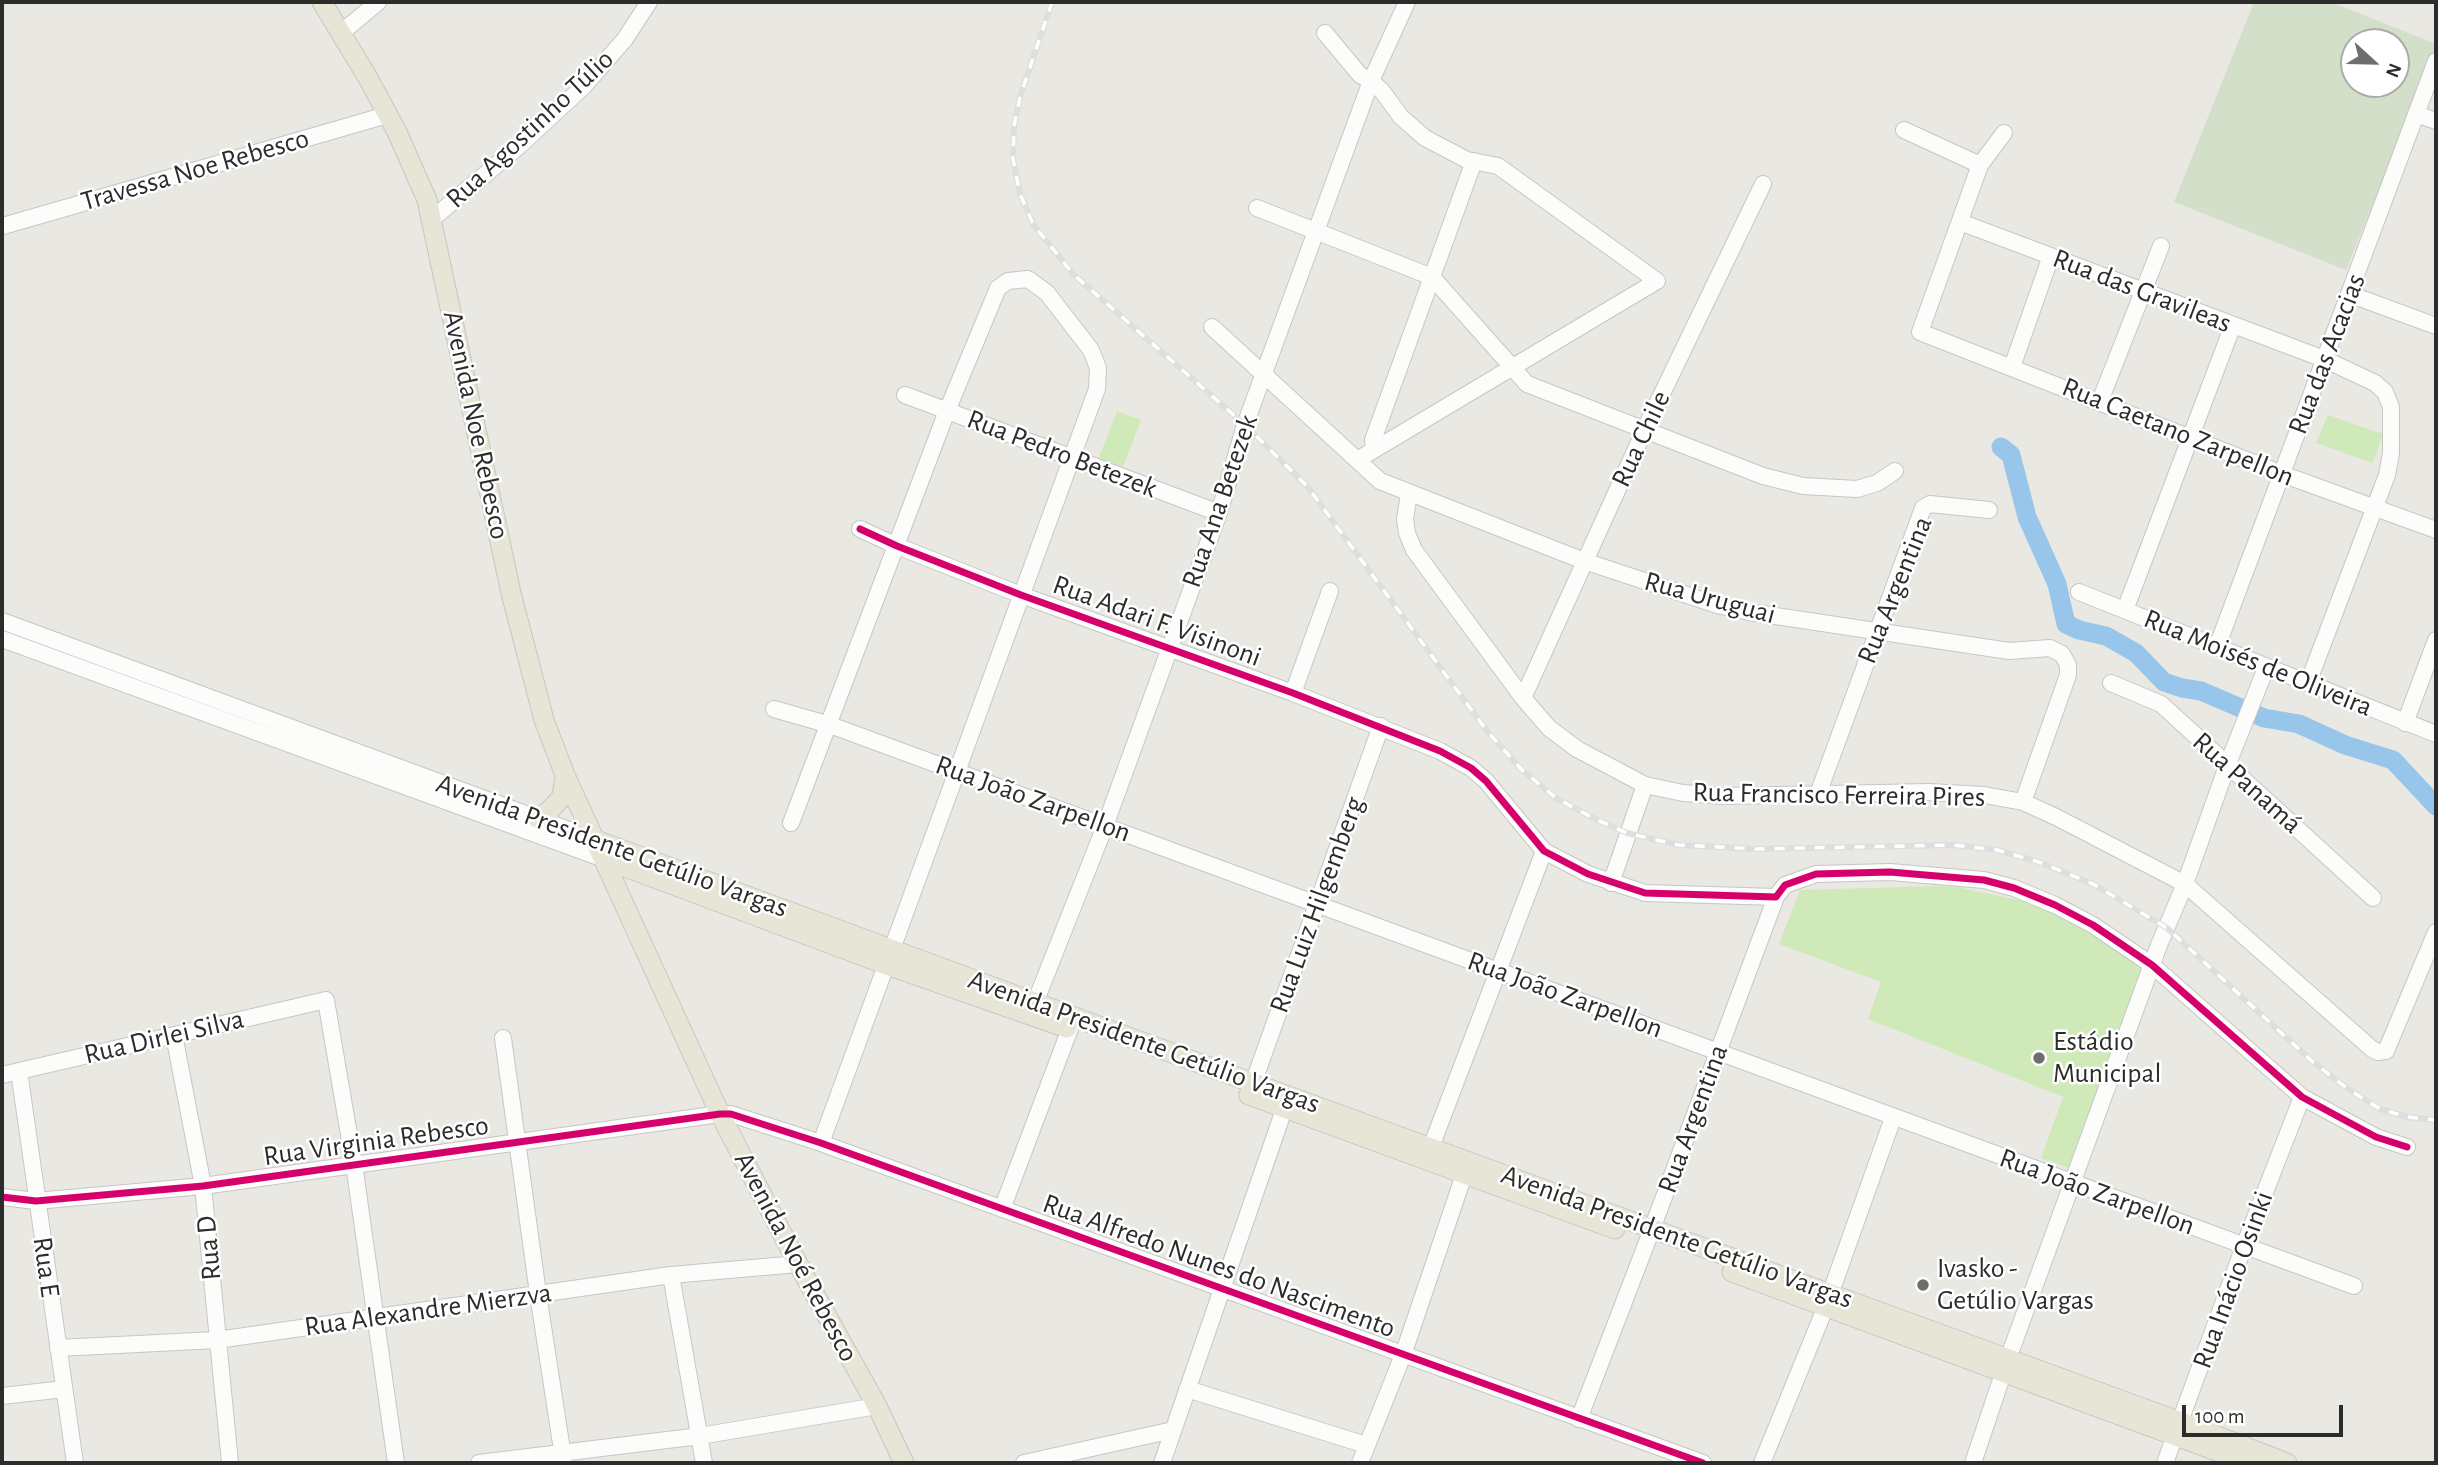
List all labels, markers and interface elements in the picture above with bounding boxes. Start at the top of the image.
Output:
north arrow [2340,28,2410,98]
street label: Rua Agostinho Túlio [439,43,621,215]
text: N [2382,61,2404,80]
street label: Travessa Noe Rebesco [77,121,313,219]
street label: Rua das Gravileas [2048,242,2236,340]
street label: Rua das Acacias [2281,269,2373,439]
street label: Avenida Noe Rebesco [435,308,517,542]
street label: Rua Caetano Zarpellon [2057,370,2299,494]
street label: Rua Chile [1604,385,1678,493]
street label: Rua Pedro Betezek [962,402,1162,506]
street label: Rua Ana Betezek [1175,410,1265,592]
street label: Rua Argentina [1850,511,1940,669]
street label: Rua Uruguai [1641,564,1779,632]
street label: Rua Adari F. Visinoni [1048,568,1266,674]
street label: Rua Moisés de Oliveira [2139,602,2377,724]
street label: Rua Panamá [2185,725,2309,841]
street label: Rua João Zarpellon [931,748,1135,850]
street label: Avenida Presidente Getúlio Vargas [432,767,792,925]
street label: Rua Francisco Ferreira Pires [1692,776,1986,814]
street label: Rua Luiz Hilgemberg [1262,792,1372,1018]
street label: Rua João Zarpellon [1463,944,1667,1046]
street label: Avenida Presidente Getúlio Vargas [964,963,1324,1121]
street label: Rua Dirlei Silva [81,1002,247,1072]
place label: Estádio Municipal [2053,1025,2161,1091]
street label: Rua Argentina [1651,1040,1735,1198]
marker: Estádio Municipal [2031,1050,2047,1066]
street label: Rua Virginia Rebesco [261,1109,491,1173]
street label: Rua João Zarpellon [1995,1141,2199,1243]
street label: Avenida Noé Rebesco [727,1146,865,1368]
street label: Avenida Presidente Getúlio Vargas [1497,1158,1857,1316]
street label: Rua Alfredo Nunes do Nascimento [1038,1186,1400,1346]
street label: Rua Inácio Osinki [2185,1187,2281,1373]
street label: Rua D [189,1214,229,1282]
street label: Rua E [25,1235,67,1299]
place label: Ivasko - Getúlio Vargas [1937,1252,2094,1318]
street label: Rua Alexandre Mierzva [302,1276,554,1344]
marker: Ivasko - Getúlio Vargas [1915,1277,1931,1293]
scale bar [2186,1392,2347,1436]
text: 100 m [2195,1406,2245,1427]

